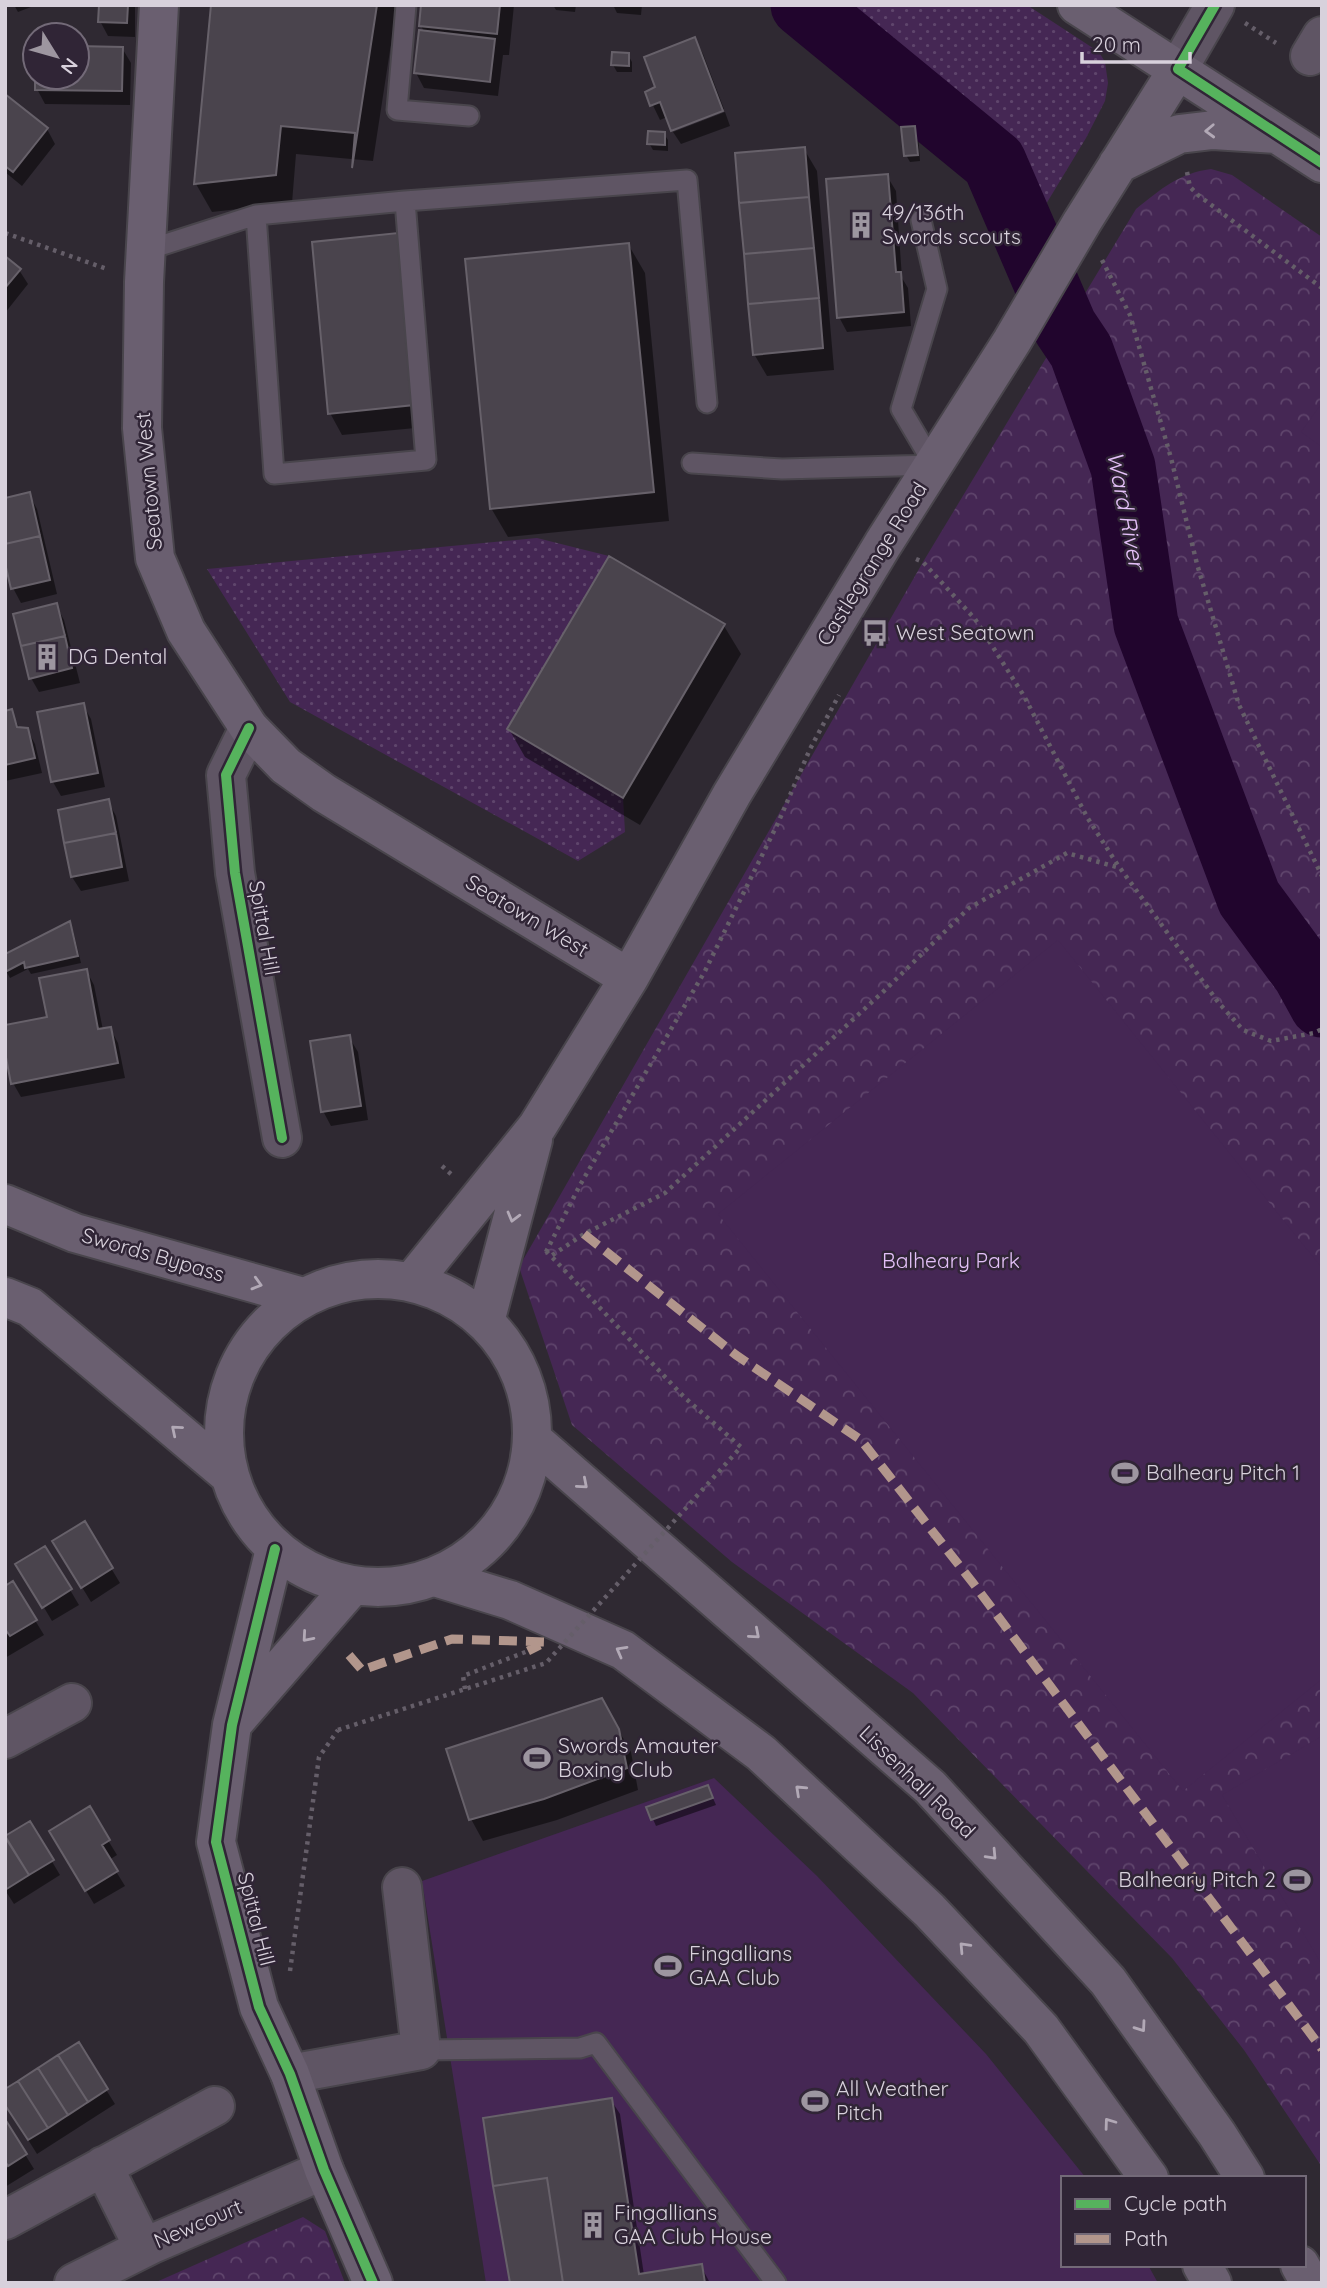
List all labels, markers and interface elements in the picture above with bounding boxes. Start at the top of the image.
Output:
north arrow [21,21,91,91]
scale bar [1082,21,1190,65]
text: 20 m [1092,31,1141,57]
text: N [56,53,83,79]
one-way arrow [1205,123,1216,138]
place label: 49/136th Swords scouts [882,199,1021,249]
building icon: 49/136th Swords scouts [846,210,876,240]
street label: Seatown West [129,411,167,551]
water label: Ward River [1101,449,1153,574]
street label: Castlegrange Road [810,477,932,650]
bus stop icon: West Seatown [860,618,890,648]
place label: West Seatown [896,619,1035,645]
building icon: DG Dental [32,642,62,672]
place label: DG Dental [68,643,167,669]
street label: Seatown West [461,868,594,962]
street label: Spittal Hill [244,878,286,977]
one-way arrow [507,1211,521,1223]
street label: Swords Bypass [79,1221,227,1287]
park label: Balheary Park [882,1247,1020,1273]
one-way arrow [250,1276,262,1290]
one-way arrow [171,1426,184,1438]
sports icon: Balheary Pitch 1 [1110,1458,1140,1488]
place label: Balheary Pitch 1 [1146,1459,1300,1485]
one-way arrow [575,1476,588,1488]
one-way arrow [746,1626,759,1638]
one-way arrow [303,1629,315,1642]
one-way arrow [616,1646,629,1659]
street label: Lissenhall Road [854,1719,981,1843]
place label: Swords Amauter Boxing Club [558,1732,718,1782]
sports icon: Swords Amauter Boxing Club [522,1743,552,1773]
one-way arrow [795,1786,808,1798]
one-way arrow [984,1847,997,1860]
sports icon: Balheary Pitch 2 [1282,1865,1312,1895]
place label: Balheary Pitch 2 [1118,1866,1276,1892]
street label: Spittal Hill [233,1869,281,1968]
place label: Fingallians GAA Club [689,1940,792,1990]
one-way arrow [960,1943,973,1956]
sports icon: Fingallians GAA Club [653,1951,683,1981]
one-way arrow [1133,2019,1145,2032]
place label: All Weather Pitch [836,2075,949,2125]
sports icon: All Weather Pitch [800,2086,830,2116]
one-way arrow [1105,2118,1117,2130]
legend [1061,2176,1306,2267]
text: Cycle path [1124,2190,1227,2216]
street label: Newcourt [149,2193,246,2253]
place label: Fingallians GAA Club House [614,2199,772,2249]
building icon: Fingallians GAA Club House [578,2210,608,2240]
text: Path [1124,2225,1168,2251]

